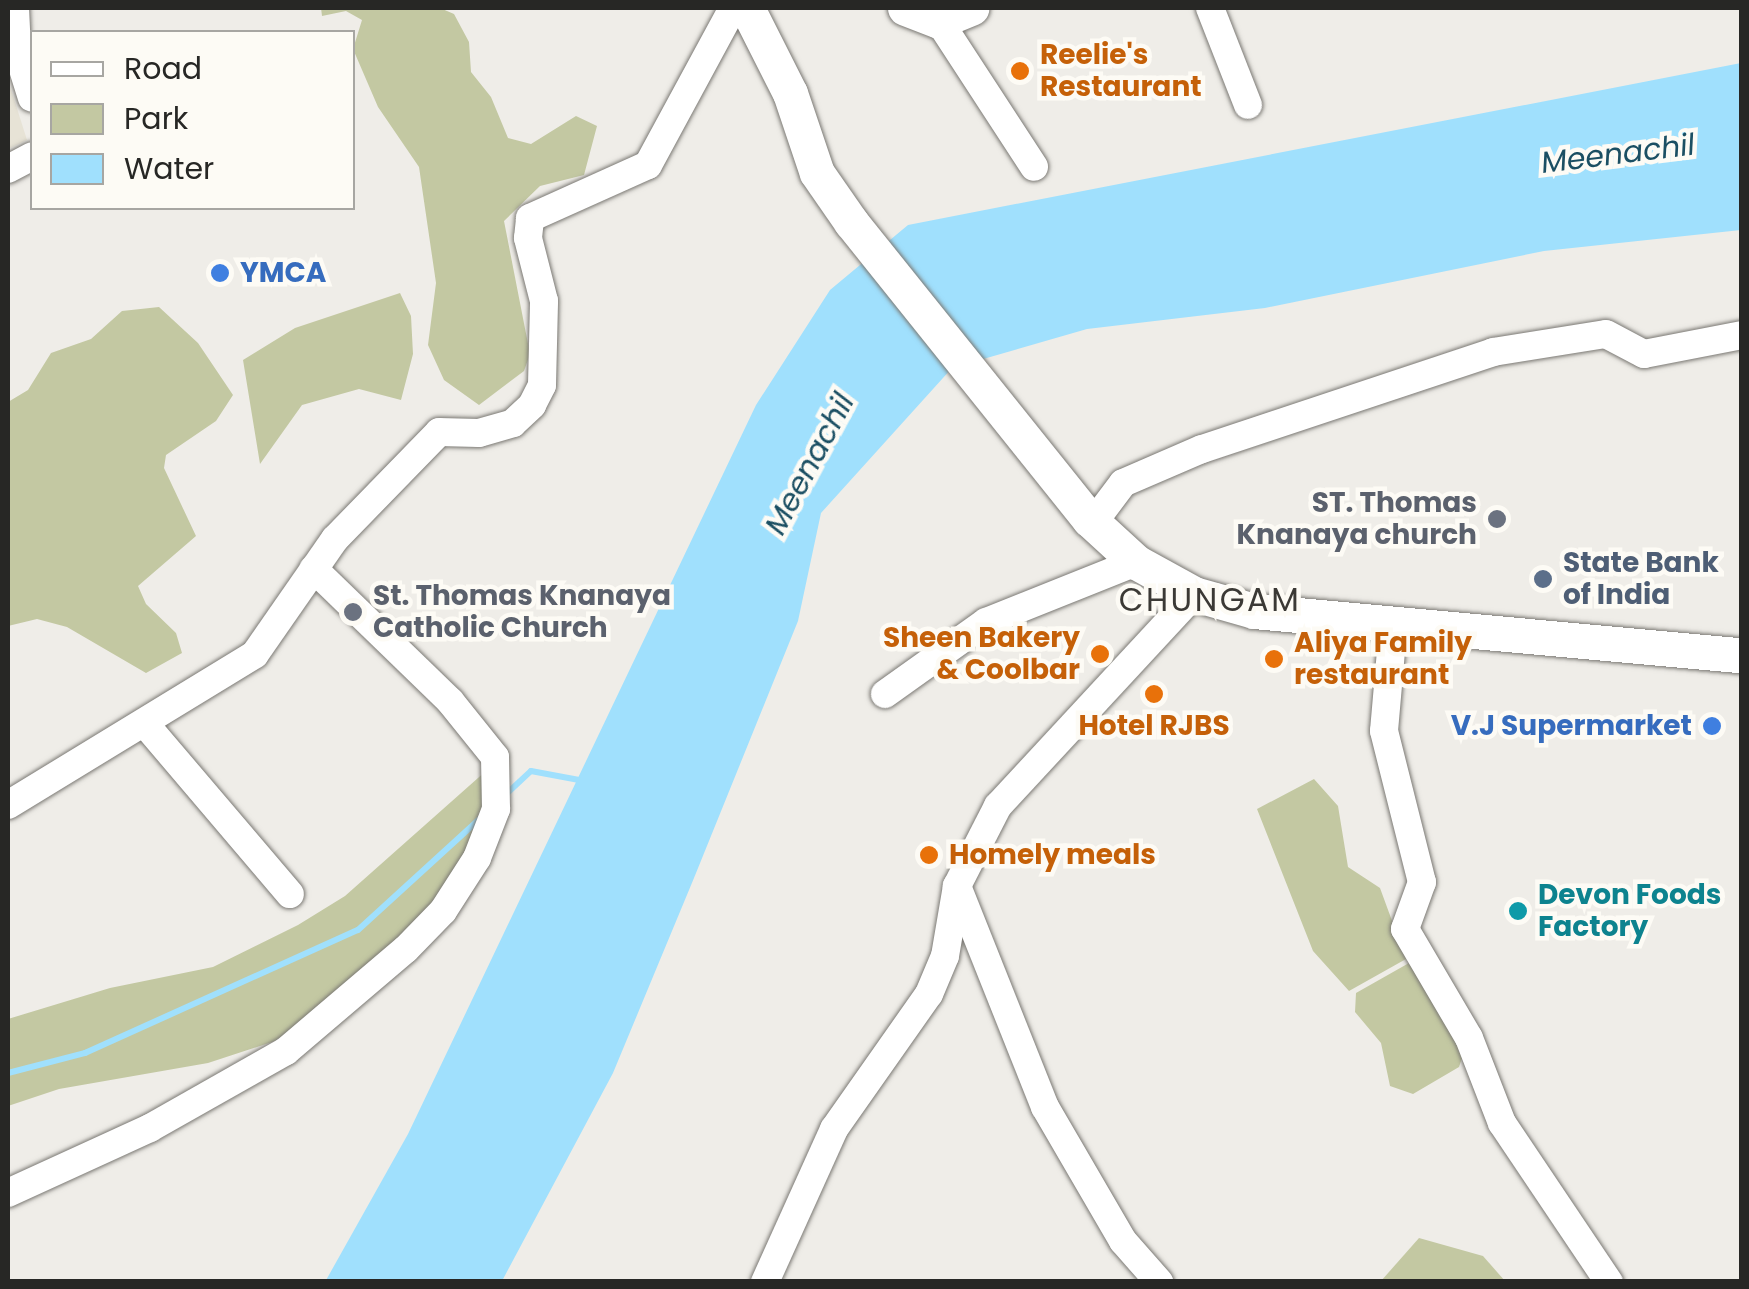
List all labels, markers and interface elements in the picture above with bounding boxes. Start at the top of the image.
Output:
legend [30,30,355,210]
place label: Reelie's Restaurant [1040,38,1202,104]
text: Road [124,47,202,90]
marker: Reelie's Restaurant [1009,60,1031,82]
text: Park [124,97,188,140]
water label: Meenachil [1539,127,1697,181]
text: Water [124,147,214,190]
place label: YMCA [240,256,326,290]
marker: YMCA [209,262,231,284]
water label: Meenachil [758,387,862,541]
place label: ST. Thomas Knanaya church [1237,486,1477,552]
marker: ST. Thomas Knanaya church [1486,508,1508,530]
place label: State Bank of India [1563,546,1719,612]
marker: State Bank of India [1532,568,1554,590]
place label: St. Thomas Knanaya Catholic Church [373,579,671,645]
district label: CHUNGAM [1119,581,1301,619]
marker: St. Thomas Knanaya Catholic Church [342,601,364,623]
place label: Sheen Bakery & Coolbar [883,621,1080,687]
place label: Aliya Family restaurant [1294,626,1472,692]
marker: Sheen Bakery & Coolbar [1089,643,1111,665]
marker: Aliya Family restaurant [1263,648,1285,670]
marker: Hotel RJBS [1143,683,1165,705]
place label: Hotel RJBS [1078,709,1230,743]
place label: V.J Supermarket [1451,709,1692,743]
marker: V.J Supermarket [1701,715,1723,737]
place label: Homely meals [949,838,1156,872]
marker: Homely meals [918,844,940,866]
place label: Devon Foods Factory [1538,878,1721,944]
marker: Devon Foods Factory [1507,900,1529,922]

